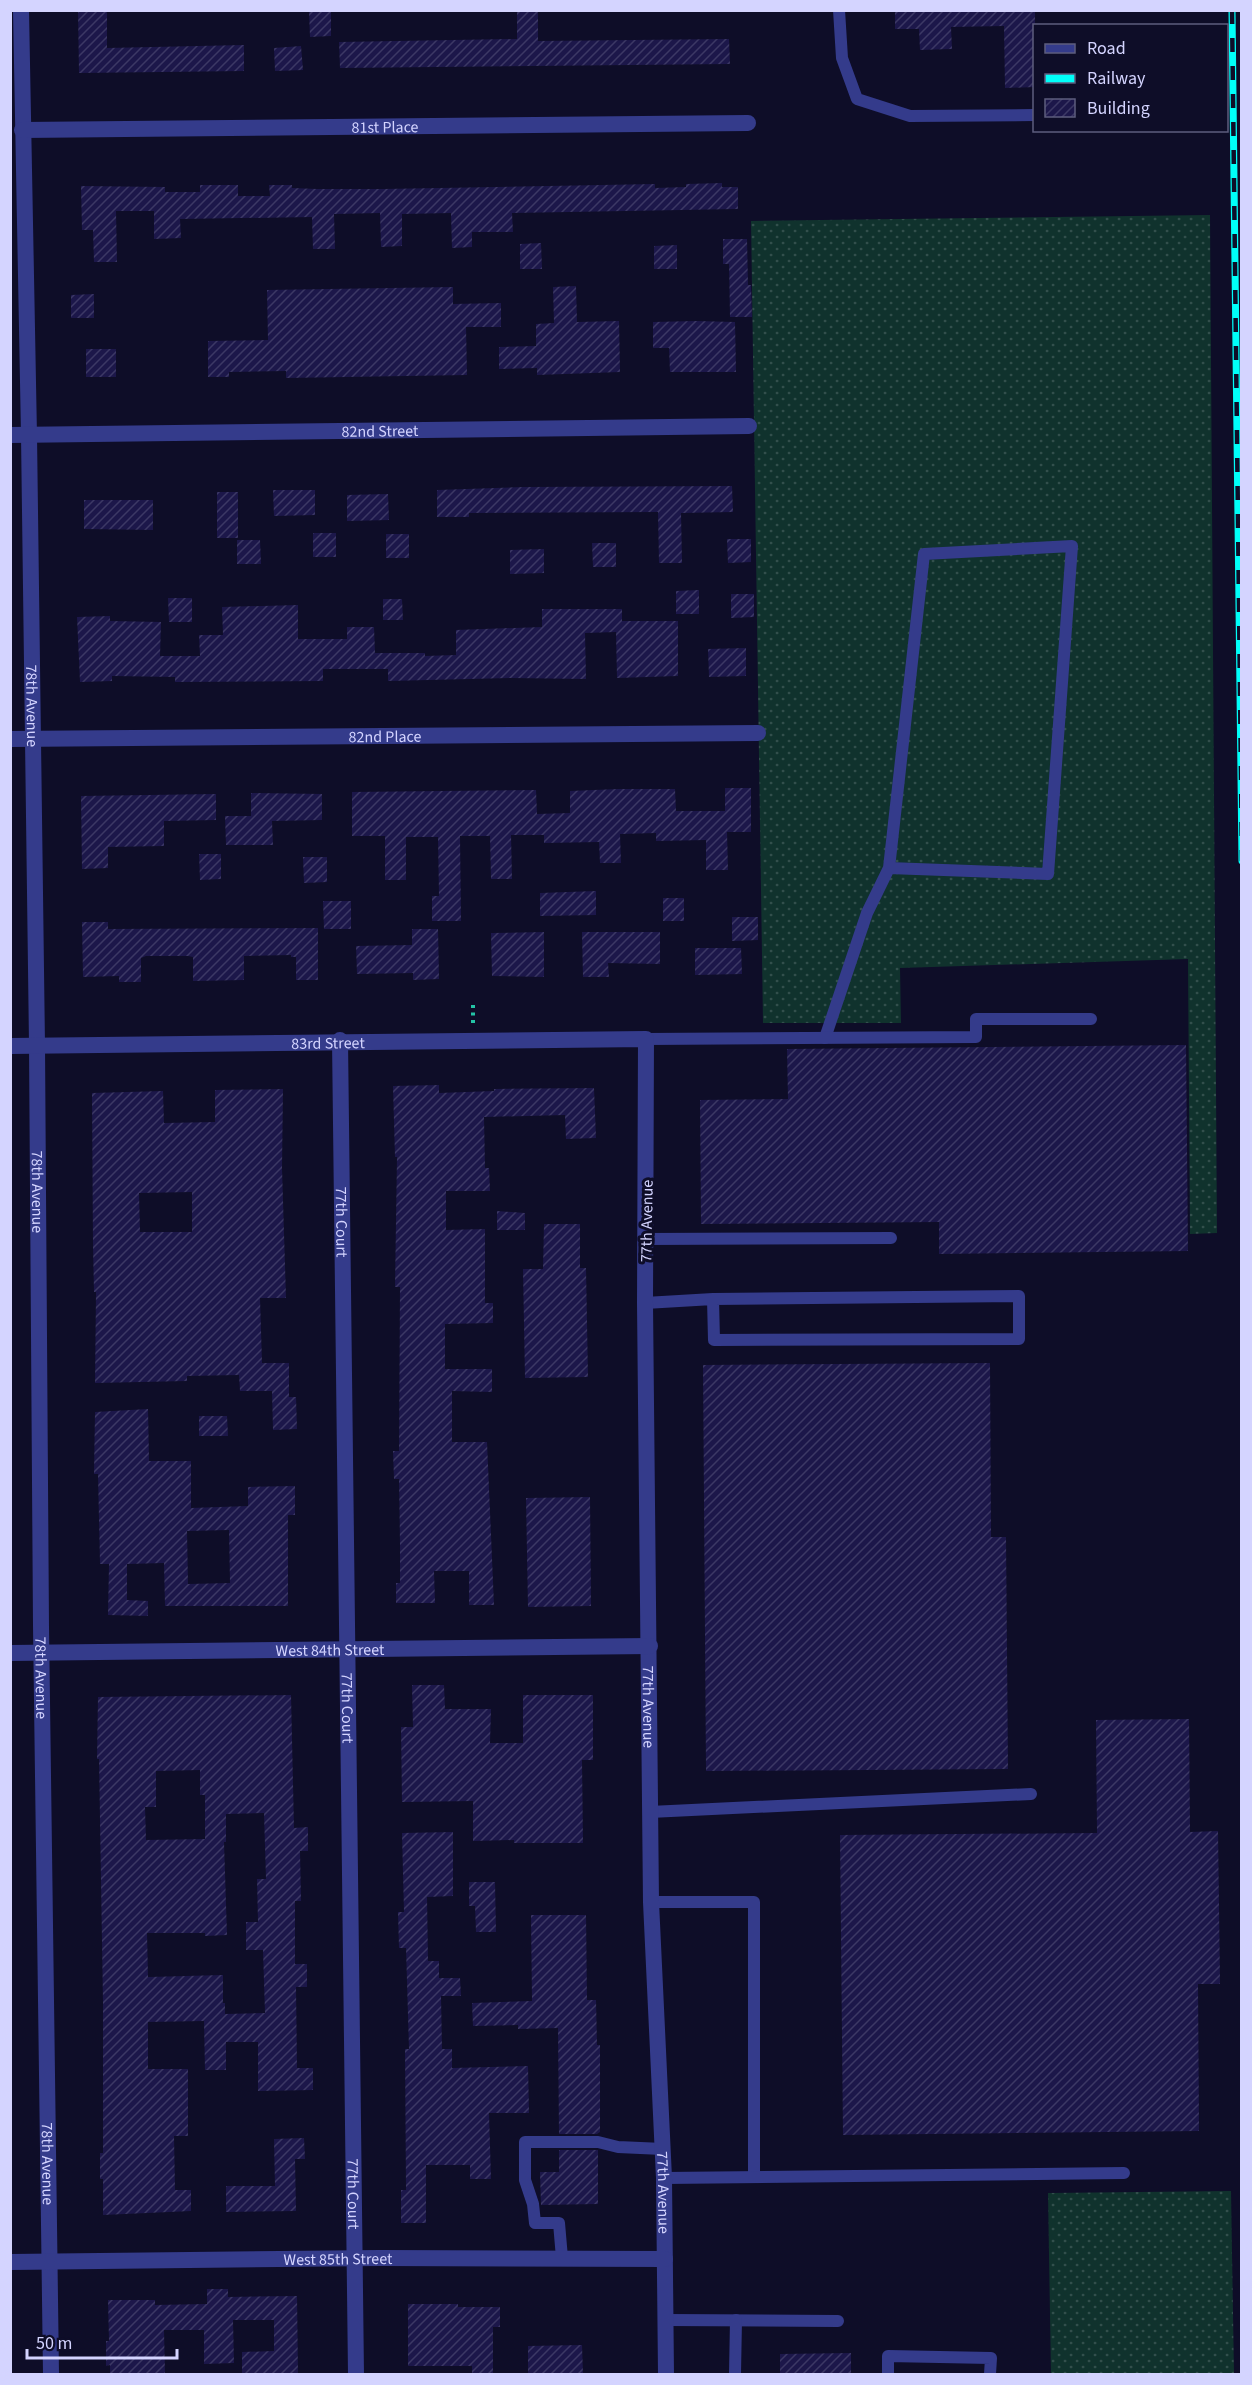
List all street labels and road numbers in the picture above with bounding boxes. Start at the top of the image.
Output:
street label: 81st Place [351,116,419,139]
street label: 82nd Street [341,420,419,443]
street label: 78th Avenue [20,664,43,747]
street label: 82nd Place [348,726,422,748]
street label: 83rd Street [291,1032,365,1055]
street label: 78th Avenue [26,1150,48,1233]
street label: 77th Avenue [635,1180,659,1262]
street label: 77th Court [330,1186,353,1258]
street label: 78th Avenue [29,1636,52,1719]
street label: West 84th Street [275,1639,385,1662]
street label: 77th Avenue [637,1666,659,1748]
street label: 77th Court [336,1672,358,1744]
street label: 78th Avenue [36,2122,59,2205]
street label: 77th Avenue [651,2151,675,2234]
street label: 77th Court [341,2158,364,2230]
street label: West 85th Street [283,2248,393,2271]

